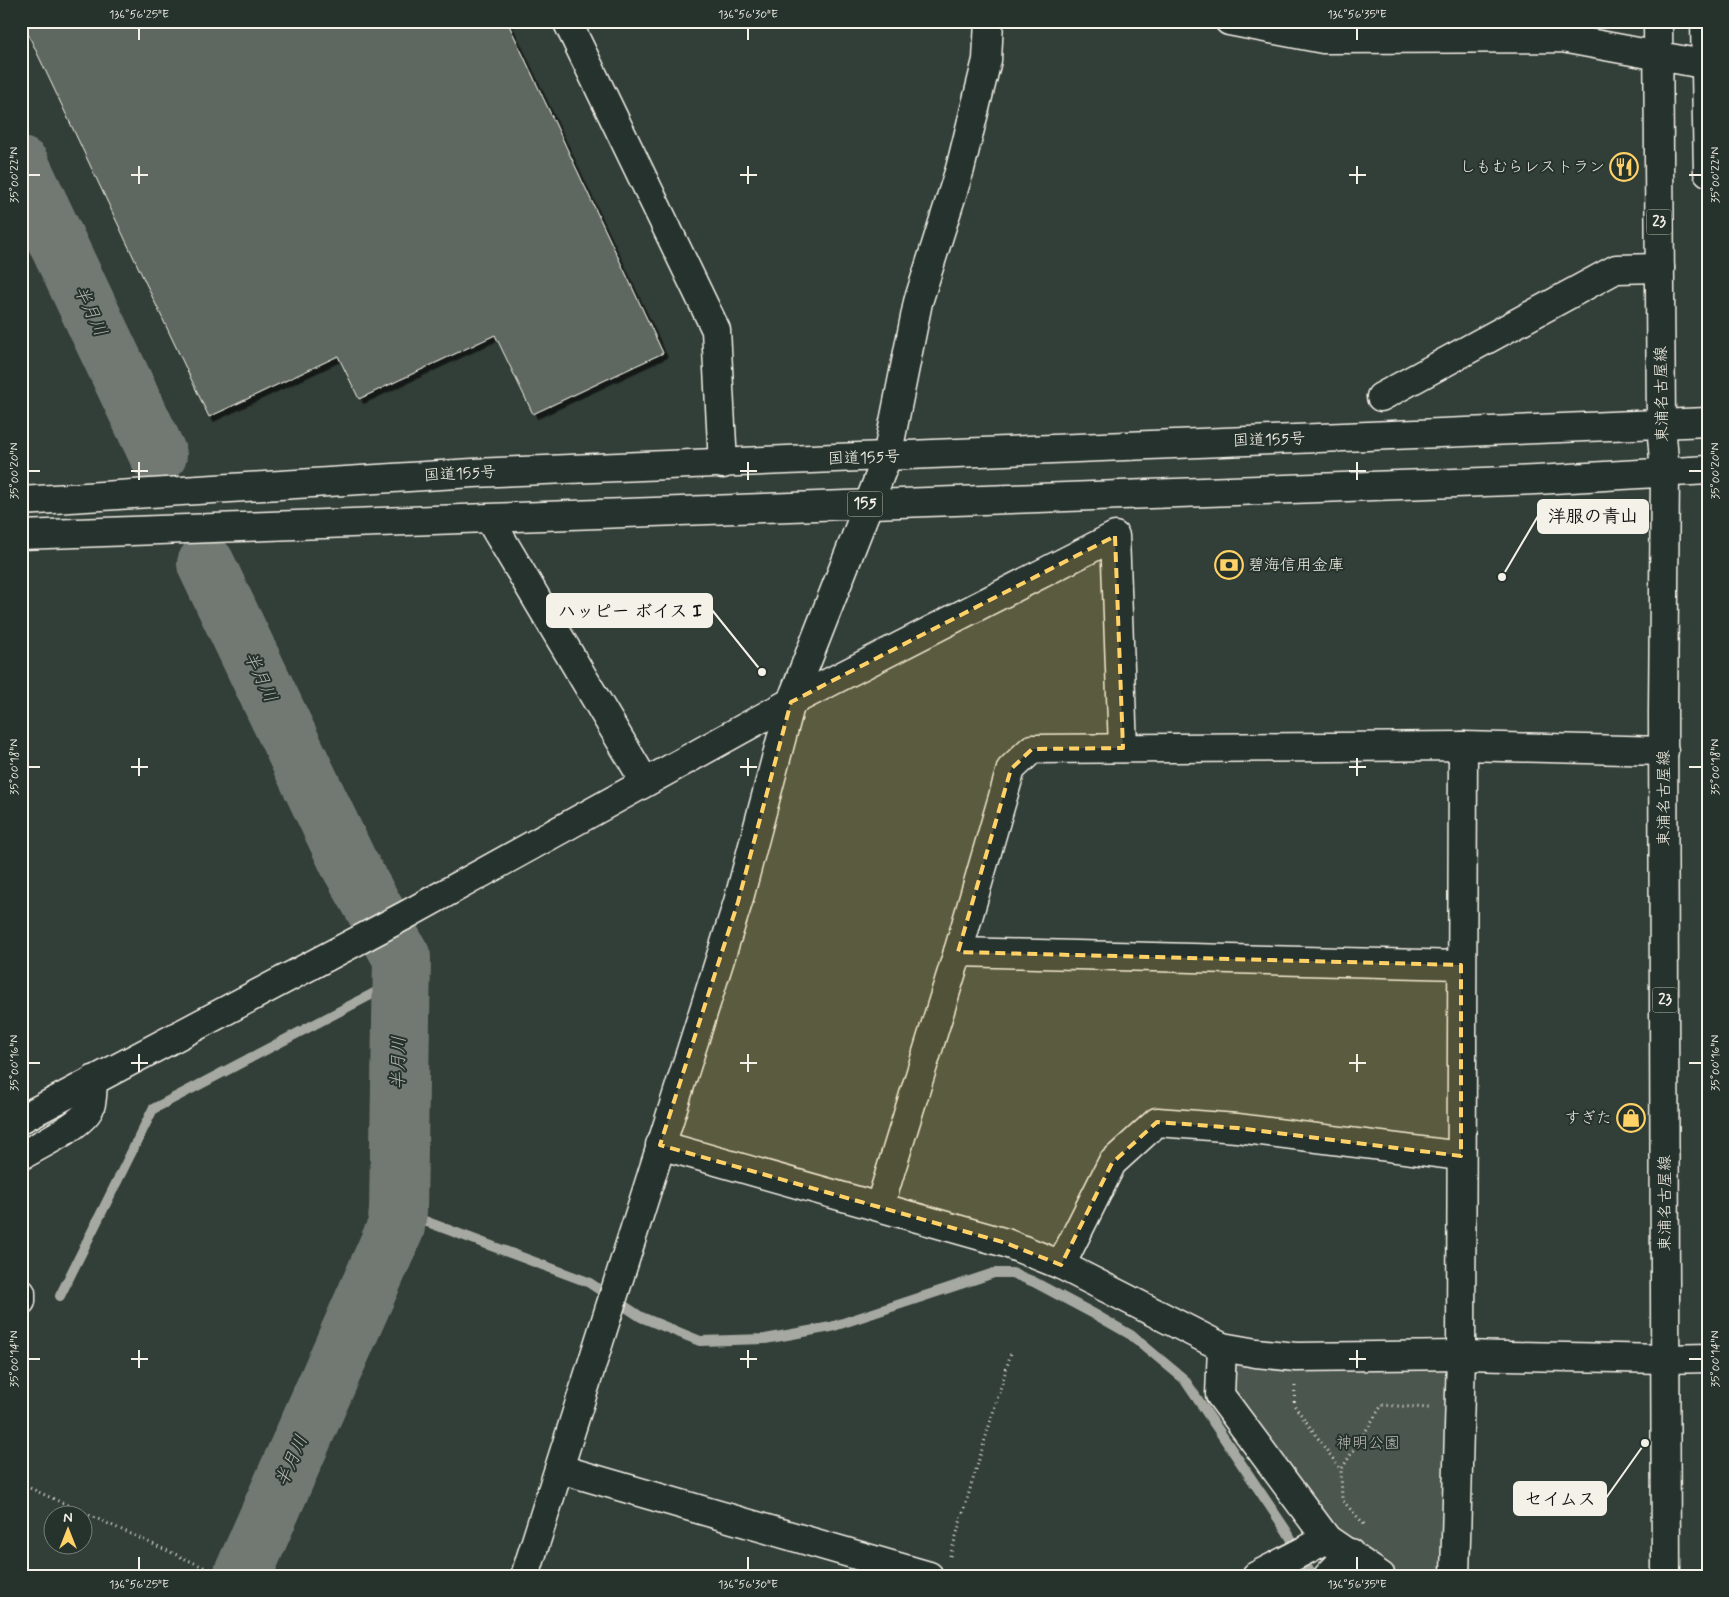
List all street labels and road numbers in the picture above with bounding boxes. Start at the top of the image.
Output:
road number: 23 [1646,210,1672,234]
street label: 東浦名古屋線 [1651,346,1673,442]
street label: 国道155号 [1232,428,1306,452]
street label: 国道155号 [827,446,901,470]
street label: 国道155号 [423,462,497,486]
road number: 155 [848,492,882,516]
street label: 東浦名古屋線 [1654,750,1675,846]
road number: 23 [1652,988,1678,1012]
street label: 東浦名古屋線 [1655,1155,1676,1251]

